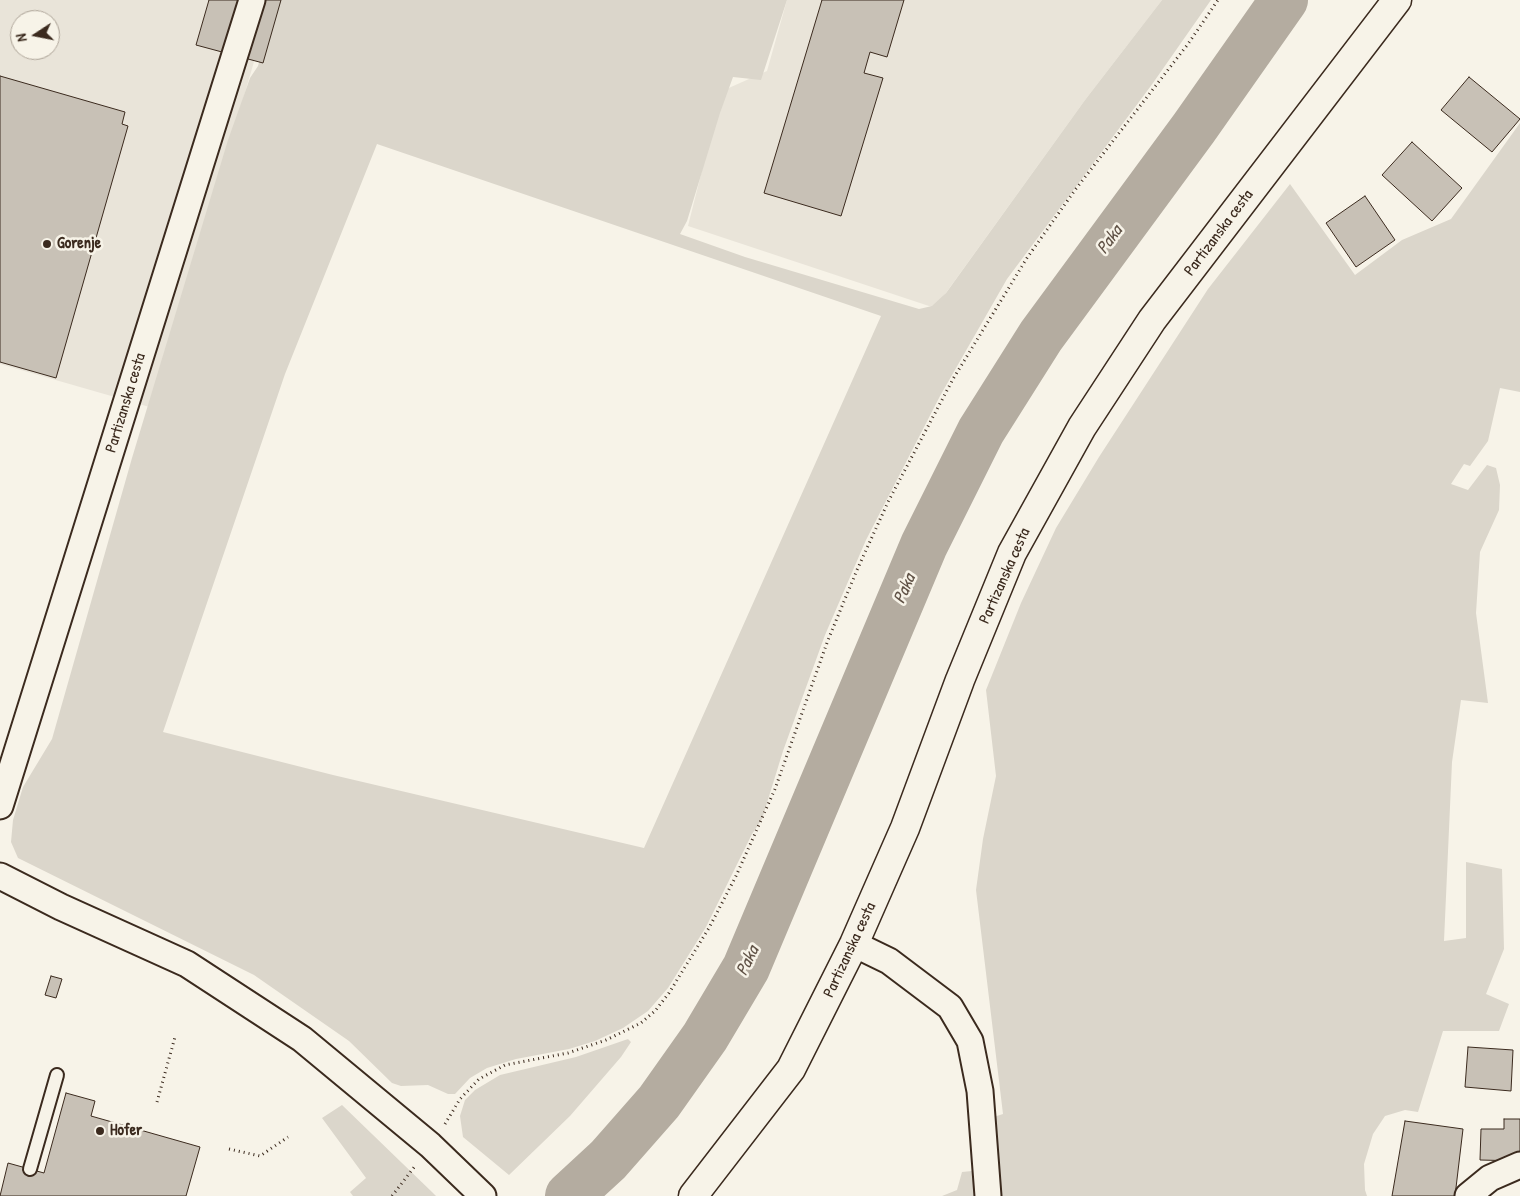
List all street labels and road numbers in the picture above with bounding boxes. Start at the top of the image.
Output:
street label: Partizanska cesta [1180,186,1258,280]
street label: Partizanska cesta [102,351,150,455]
street label: Partizanska cesta [975,525,1035,627]
street label: Partizanska cesta [820,899,880,1001]

